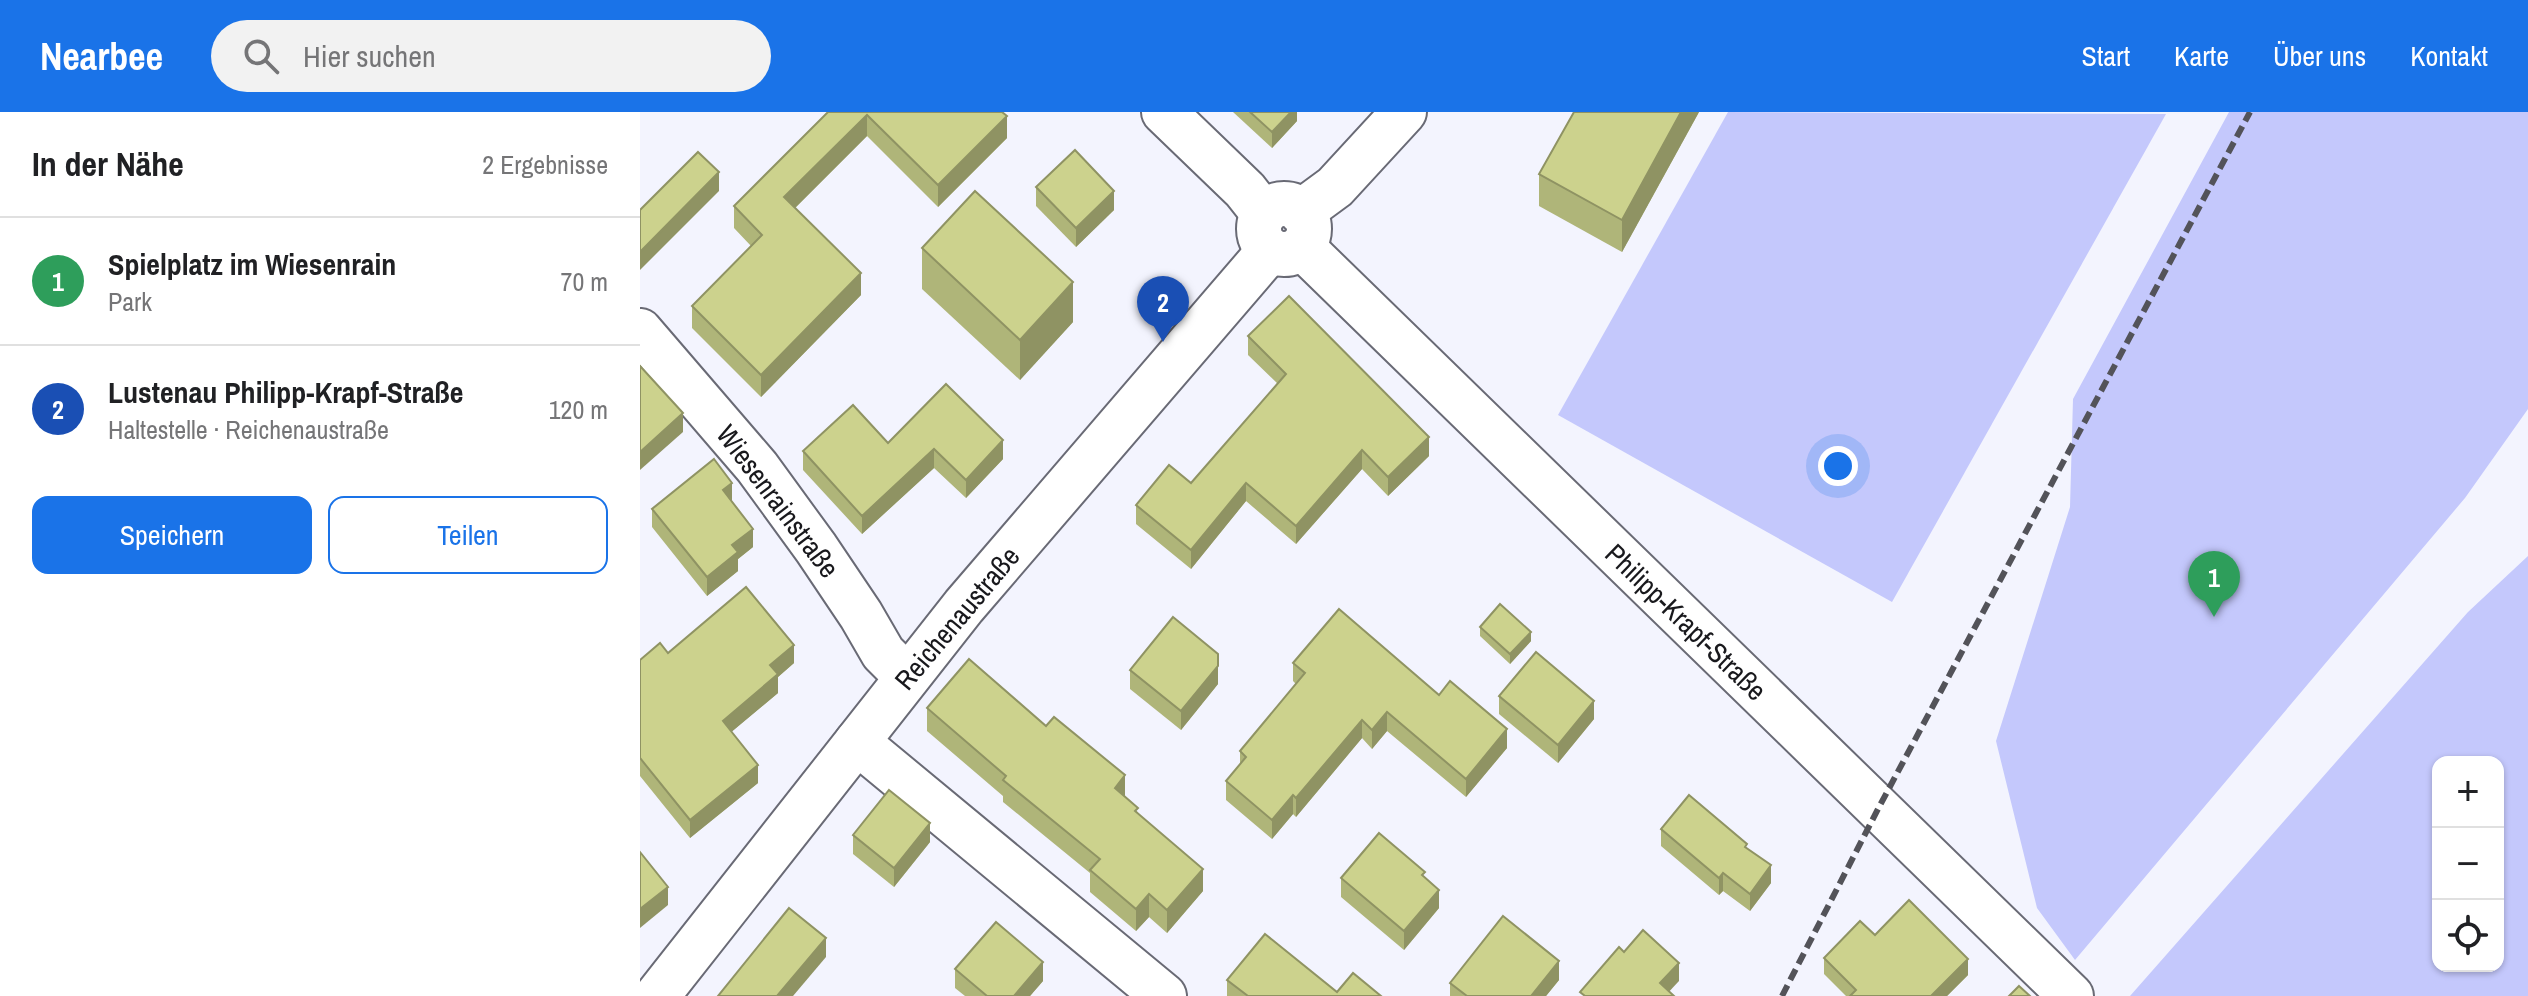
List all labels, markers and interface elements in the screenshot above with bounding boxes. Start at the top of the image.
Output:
search box [211,20,771,92]
text: Nearbee [40,31,163,82]
icon: search [239,34,283,78]
text: Hier suchen [303,36,436,76]
text: Start [2082,37,2130,75]
text: Karte [2174,37,2229,75]
text: Über uns [2273,37,2366,75]
text: Kontakt [2410,37,2488,75]
text: In der Nähe [32,141,184,187]
text: 2 Ergebnisse [482,147,608,182]
text: Spielplatz im Wiesenrain [108,244,396,284]
text: 1 [52,264,64,299]
text: 70 m [561,264,608,299]
pin: 2 [1137,276,1189,342]
text: Park [108,284,152,319]
text: Lustenau Philipp-Krapf-Straße [108,372,463,412]
text: 2 [52,392,64,427]
text: 120 m [549,392,608,427]
text: Haltestelle · Reichenaustraße [108,412,389,447]
street label: Wiesenrainstraße [708,417,848,585]
your location [1818,446,1858,486]
button: Speichern [32,496,312,574]
button: Teilen [328,496,608,574]
street label: Philipp-Krapf-Straße [1597,535,1775,709]
street label: Reichenaustraße [886,538,1028,698]
pin: 1 [2188,551,2240,617]
map controls [2432,756,2504,972]
button: + [2432,756,2504,828]
button: − [2432,828,2504,900]
button: locate [2432,900,2504,972]

